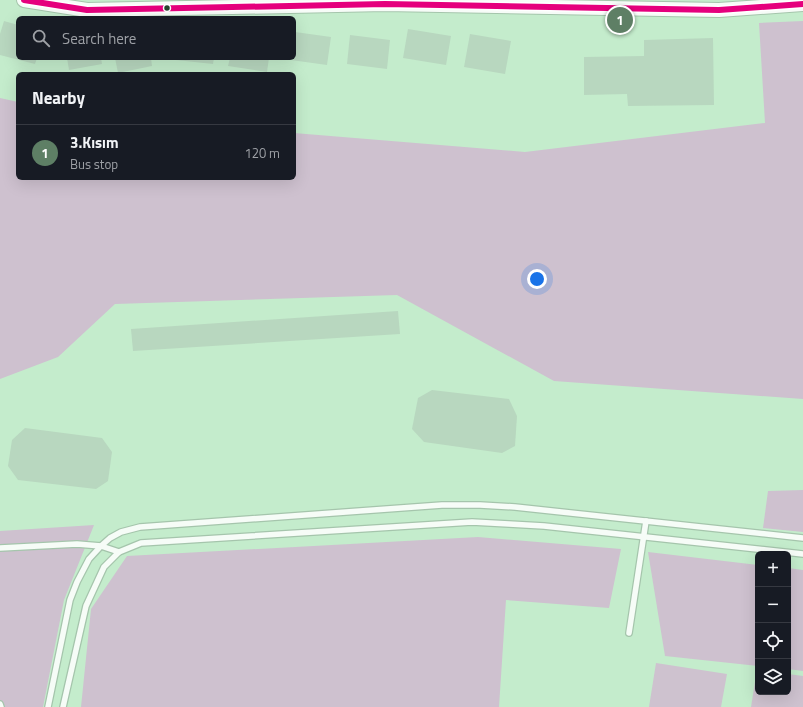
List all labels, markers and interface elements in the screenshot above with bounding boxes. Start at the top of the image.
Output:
unlabelled marker [162,3,172,13]
pin: 1 [607,5,633,35]
search box [16,16,296,60]
icon: search [30,27,52,49]
text: Search here [62,27,136,50]
text: Nearby [32,85,85,111]
text: 3.Kısım [70,131,119,154]
text: 1 [41,143,49,163]
text: 120 m [244,143,280,163]
text: Bus stop [70,154,118,174]
your location [527,269,547,289]
map controls [755,551,791,695]
button: + [755,551,791,587]
button: − [755,587,791,623]
button: locate [755,623,791,659]
button: layers [755,659,791,695]

